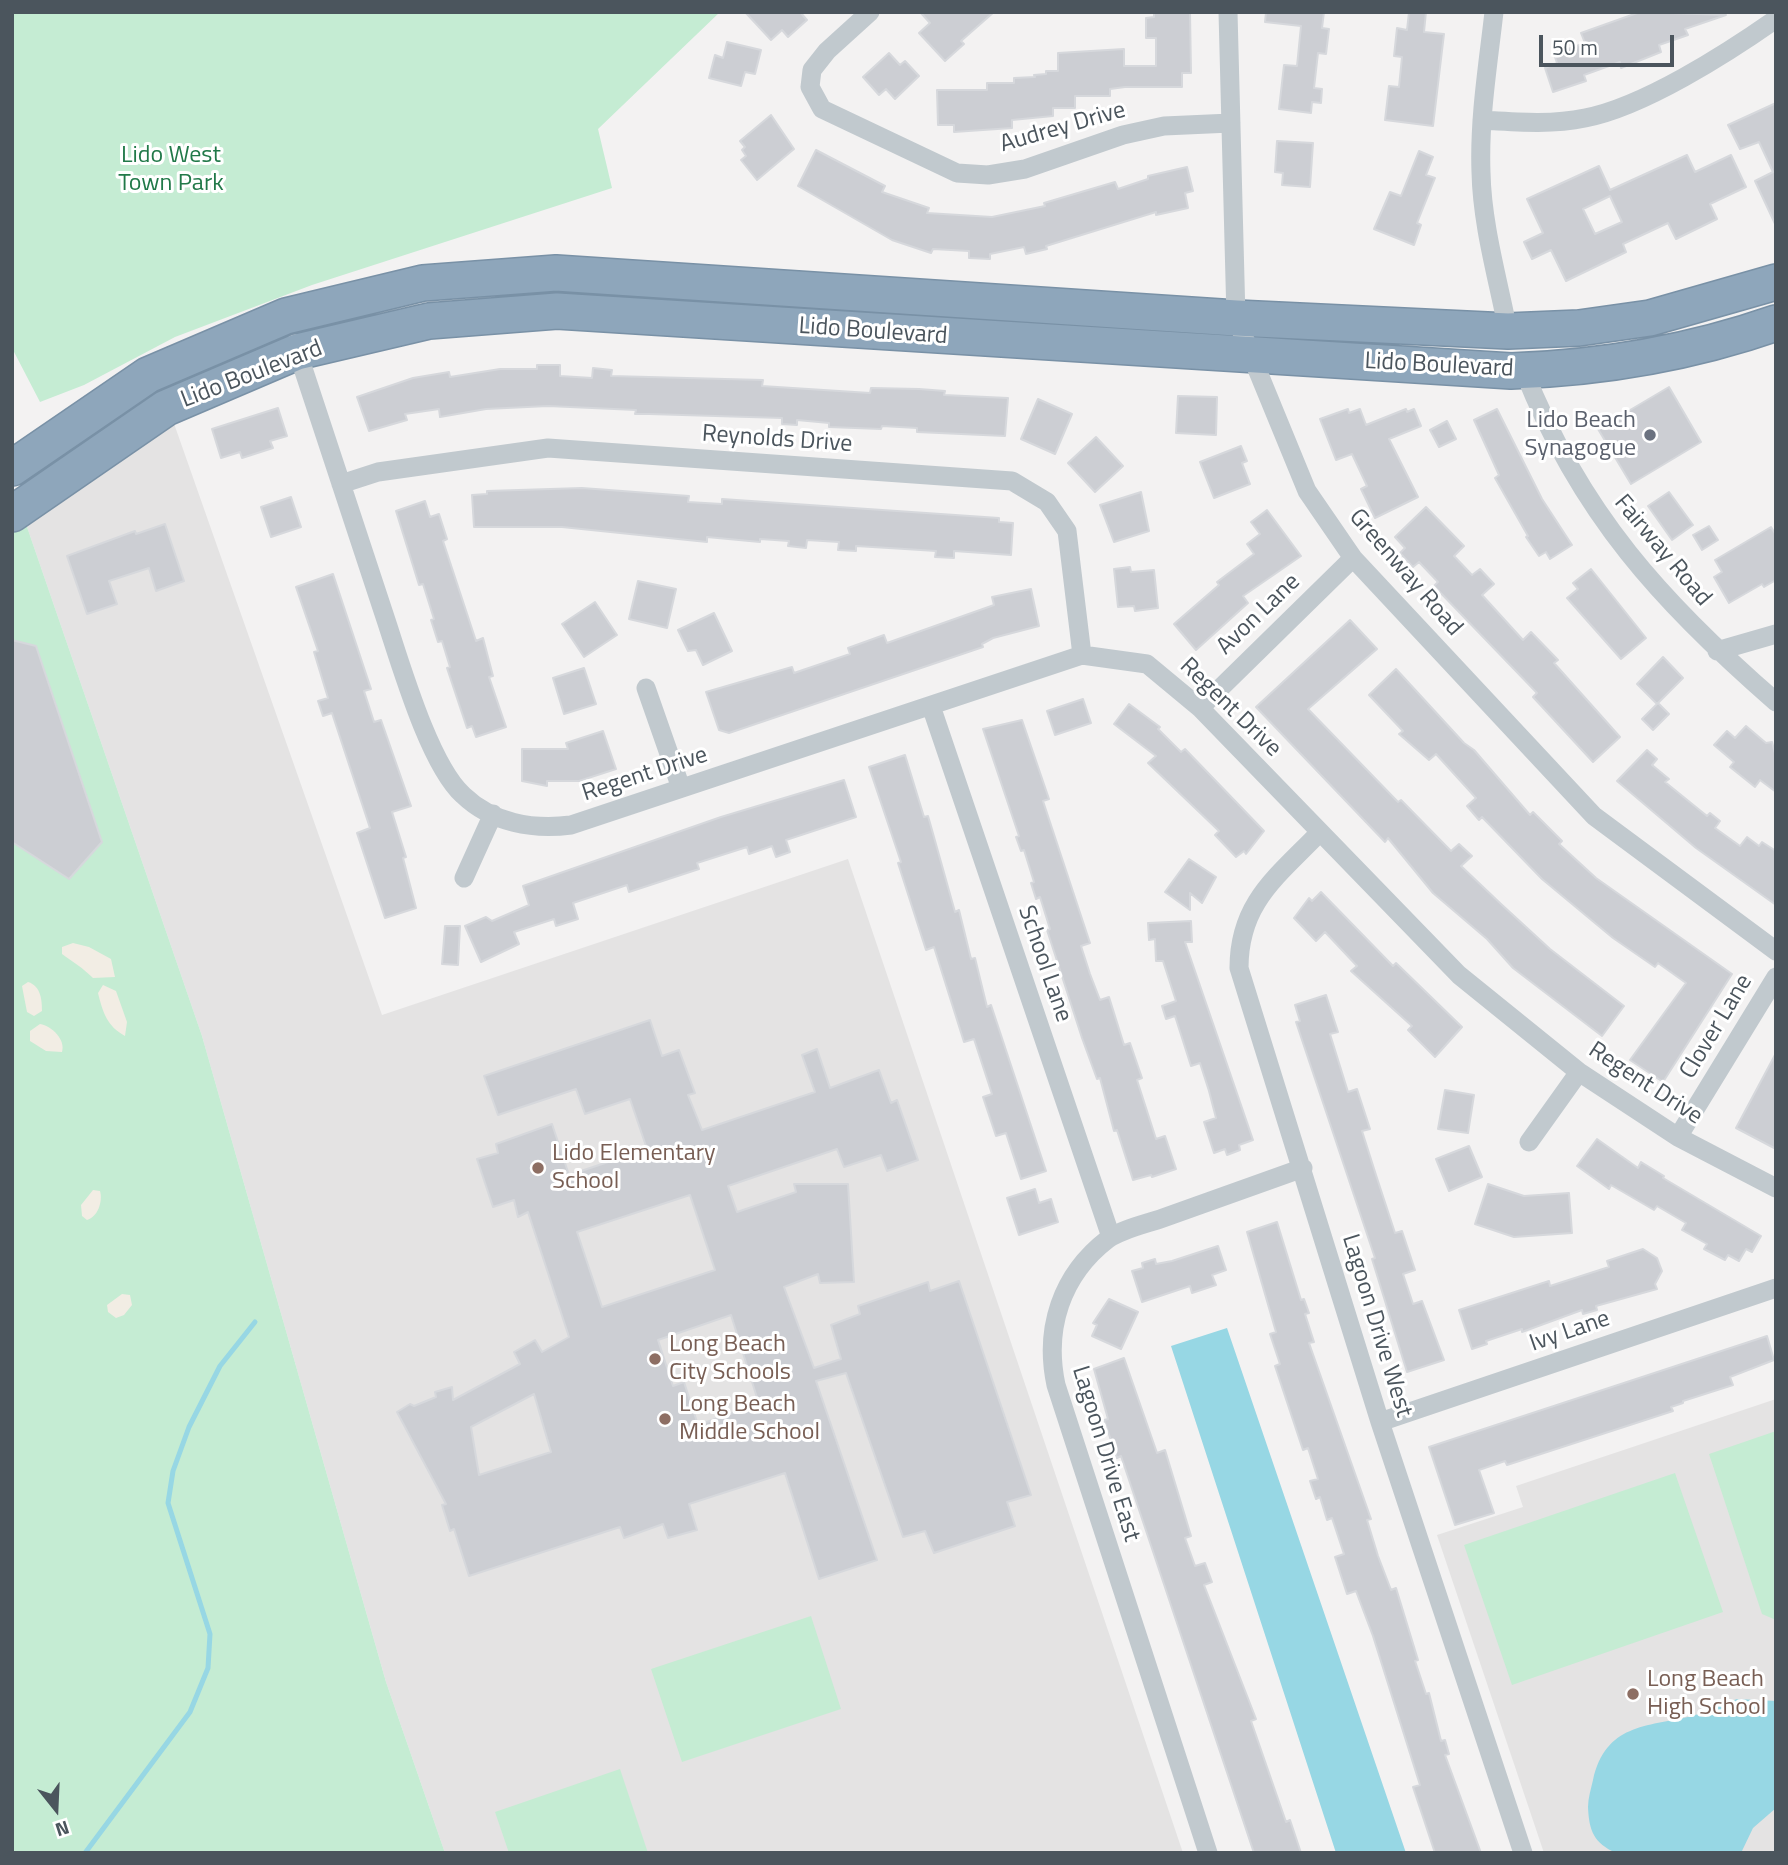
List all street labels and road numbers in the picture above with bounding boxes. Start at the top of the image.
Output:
street label: Audrey Drive [997,96,1129,160]
street label: Lido Boulevard [798,312,948,352]
street label: Lido Boulevard [177,335,327,415]
street label: Lido Boulevard [1364,348,1514,384]
street label: Reynolds Drive [701,420,853,460]
street label: Fairway Road [1607,490,1717,612]
street label: Greenway Road [1342,504,1468,642]
street label: Avon Lane [1211,568,1307,662]
street label: Regent Drive [1173,652,1287,764]
street label: Regent Drive [579,741,711,809]
street label: School Lane [1011,902,1077,1026]
street label: Clover Lane [1675,970,1759,1084]
street label: Regent Drive [1583,1036,1707,1132]
street label: Lagoon Drive West [1335,1231,1417,1421]
street label: Ivy Lane [1526,1305,1614,1359]
street label: Lagoon Drive East [1065,1363,1145,1545]

